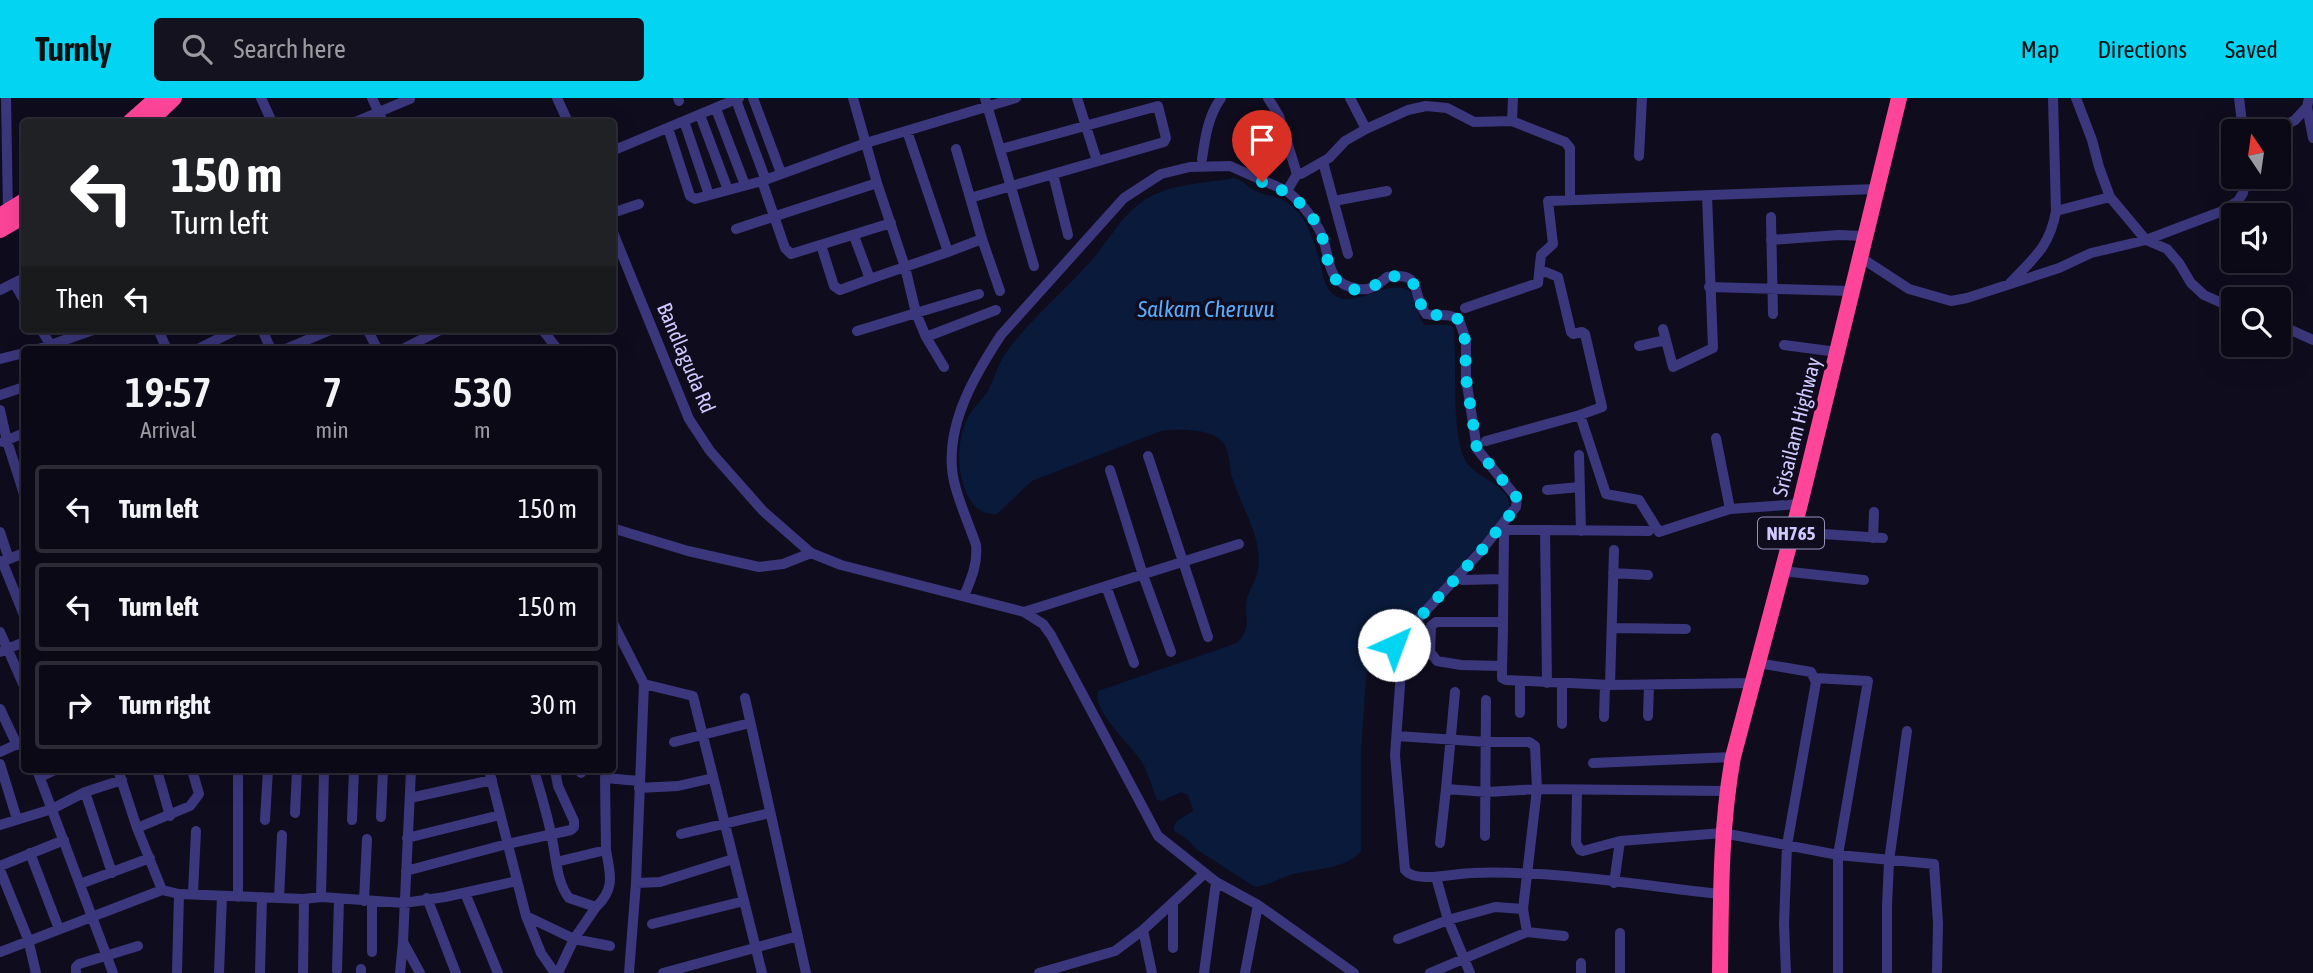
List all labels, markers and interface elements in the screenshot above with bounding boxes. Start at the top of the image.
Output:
search box [154,18,644,81]
text: Turnly [35,30,112,68]
icon: search [178,30,216,68]
text: Search here [234,34,346,64]
text: Map [2021,36,2059,63]
text: Directions [2097,36,2187,63]
text: Saved [2225,36,2278,63]
pin [1232,110,1292,182]
north arrow [2221,119,2291,189]
map controls [2221,119,2291,357]
icon: arrive [1243,121,1281,159]
text: 150 m [171,146,282,202]
icon: left [56,147,147,238]
button: sound [2221,203,2291,273]
text: Turn left [171,204,269,241]
icon: left [118,280,156,318]
text: Then [56,284,104,314]
button: search [2221,287,2291,357]
water label: Salkam Cheruvu [1137,296,1274,322]
street label: Bandlaguda Rd [653,299,721,416]
street label: Srisailam Highway [1767,355,1825,499]
text: 19:57 [125,368,212,416]
text: 7 [322,368,342,416]
text: 530 [453,368,512,416]
text: Arrival [140,417,196,443]
text: min [316,417,349,443]
text: m [474,417,491,443]
icon: left [60,490,98,528]
text: Turn left [119,494,199,524]
text: 150 m [518,494,577,524]
road number: NH765 [1758,518,1824,548]
icon: left [60,588,98,626]
text: Turn left [119,592,199,622]
text: 150 m [518,592,577,622]
position arrow [1357,608,1431,682]
icon: right [60,686,98,724]
text: Turn right [119,690,210,720]
text: 30 m [530,690,577,720]

